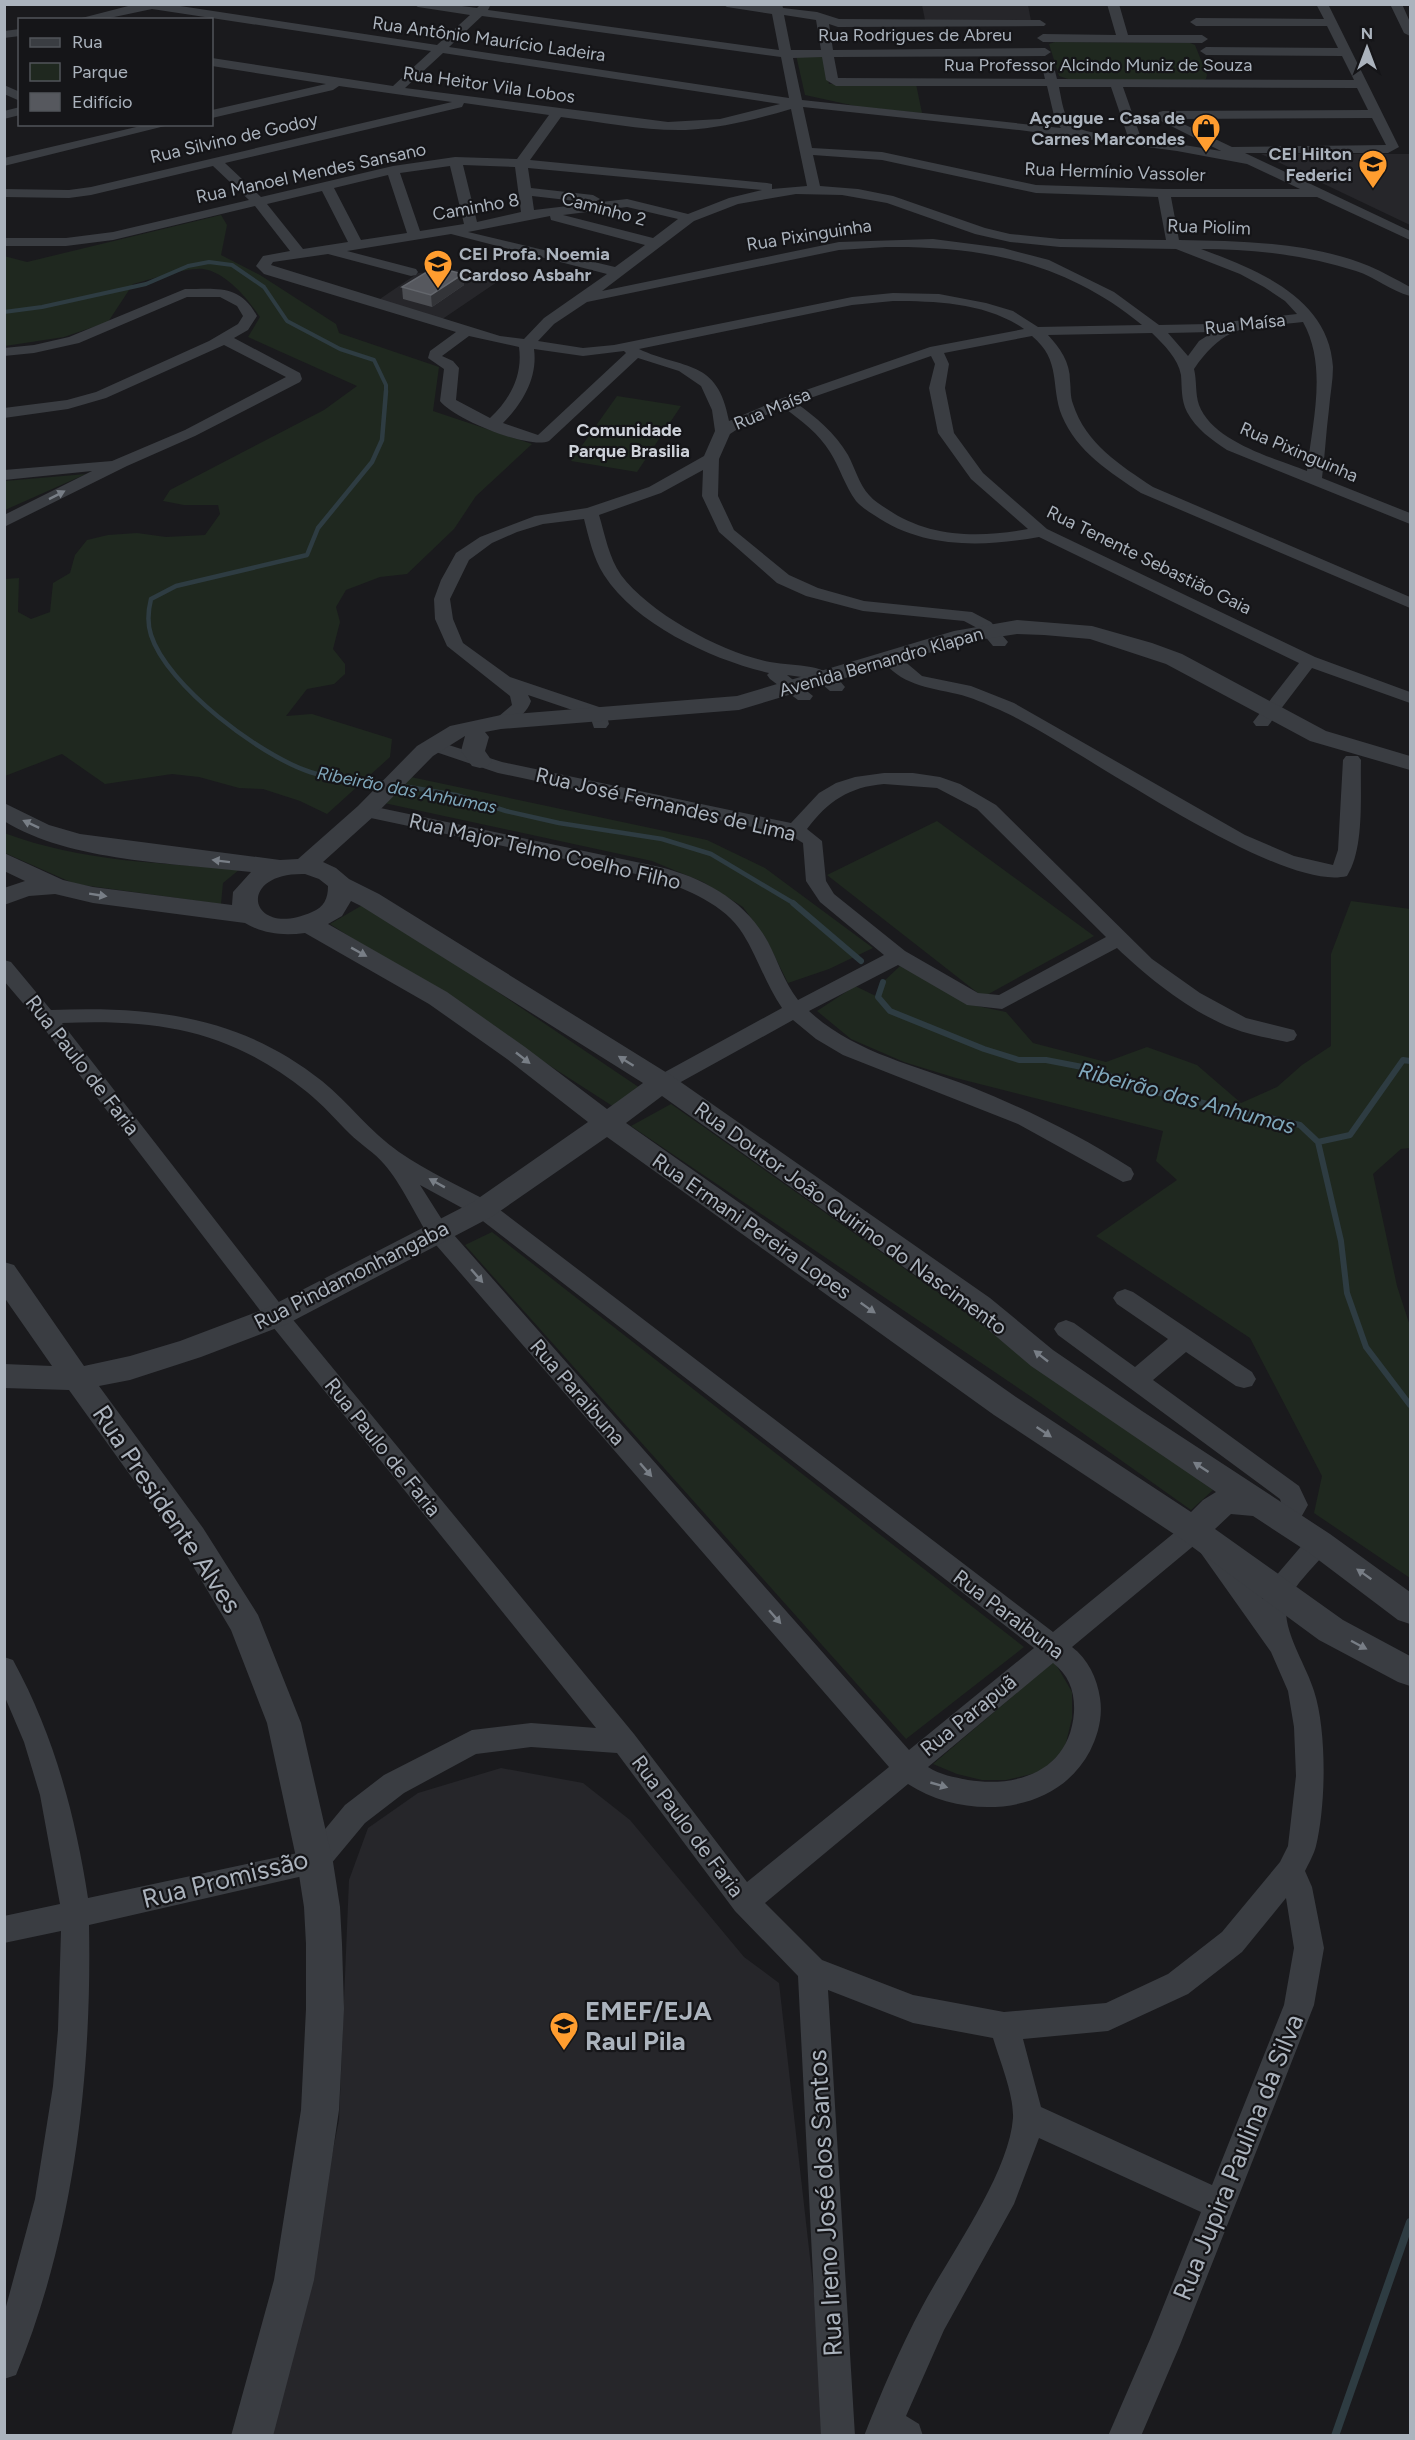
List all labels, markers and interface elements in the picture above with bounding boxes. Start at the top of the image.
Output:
street label: Rua Antônio Maurício Ladeira [371,12,607,66]
legend [18,18,213,126]
north arrow [1337,18,1397,78]
street label: Rua Rodrigues de Abreu [818,24,1012,46]
text: N [1361,24,1373,43]
text: Rua [72,31,103,53]
street label: Rua Professor Alcindo Muniz de Souza [944,54,1252,76]
text: Parque [72,61,128,83]
street label: Rua Heitor Vila Lobos [402,62,576,108]
text: Edifício [72,91,133,113]
place label: Açougue - Casa de Carnes Marcondes [1029,107,1186,150]
street label: Rua Silvino de Godoy [148,108,321,168]
shop icon: Açougue - Casa de Carnes Marcondes [1190,112,1222,154]
street label: Rua Manoel Mendes Sansano [194,138,428,208]
place label: CEI Hilton Federici [1268,143,1352,186]
school or university icon: CEI Hilton Federici [1357,148,1389,190]
street label: Rua Hermínio Vassoler [1024,158,1206,186]
street label: Caminho 2 [559,187,649,231]
street label: Caminho 8 [431,189,521,225]
street label: Rua Pixinguinha [745,214,873,256]
street label: Rua Piolim [1167,215,1251,239]
place label: CEI Profa. Noemia Cardoso Asbahr [459,243,610,286]
school or university icon: CEI Profa. Noemia Cardoso Asbahr [422,248,454,290]
street label: Rua Maísa [1204,309,1286,339]
street label: Rua Maísa [730,383,814,435]
street label: Rua Pixinguinha [1237,417,1361,487]
district label: Comunidade Parque Brasilia [568,419,690,462]
one-way arrow [48,491,65,500]
street label: Rua Tenente Sebastião Gaia [1043,501,1255,619]
street label: Avenida Bernandro Klapan [777,622,985,702]
water label: Ribeirão das Anhumas [315,762,499,818]
street label: Rua José Fernandes de Lima [533,762,799,846]
street label: Rua Major Telmo Coelho Filho [407,808,683,894]
one-way arrow [23,819,40,828]
one-way arrow [212,856,231,866]
one-way arrow [89,891,108,900]
one-way arrow [351,947,368,957]
street label: Rua Paulo de Faria [21,990,145,1140]
one-way arrow [515,1051,531,1064]
one-way arrow [618,1055,634,1066]
water label: Ribeirão das Anhumas [1076,1056,1298,1140]
street label: Rua Doutor João Quirino do Nascimento [690,1096,1012,1340]
street label: Rua Ermani Pereira Lopes [648,1148,856,1304]
one-way arrow [428,1178,445,1188]
street label: Rua Pindamonhangaba [250,1215,452,1335]
one-way arrow [470,1268,483,1283]
one-way arrow [859,1302,875,1314]
street label: Rua Paraibuna [525,1334,631,1450]
one-way arrow [1033,1350,1049,1363]
street label: Rua Paulo de Faria [320,1373,446,1521]
street label: Rua Presidente Alves [86,1399,248,1619]
one-way arrow [1036,1426,1052,1438]
one-way arrow [640,1462,653,1478]
one-way arrow [1193,1462,1209,1473]
street label: Rua Paraibuna [949,1564,1069,1664]
one-way arrow [1356,1569,1372,1580]
one-way arrow [768,1609,781,1624]
one-way arrow [1351,1640,1368,1650]
street label: Rua Parapuã [915,1669,1021,1761]
street label: Rua Paulo de Faria [627,1750,749,1902]
one-way arrow [930,1780,948,1790]
street label: Rua Promissão [139,1843,311,1915]
place label: EMEF/EJA Raul Pila [585,1995,712,2057]
street label: Rua Jupira Paulina da Silva [1166,2009,1310,2305]
school or university icon: EMEF/EJA Raul Pila [548,2010,580,2052]
street label: Rua Ireno José dos Santos [801,2049,849,2357]

